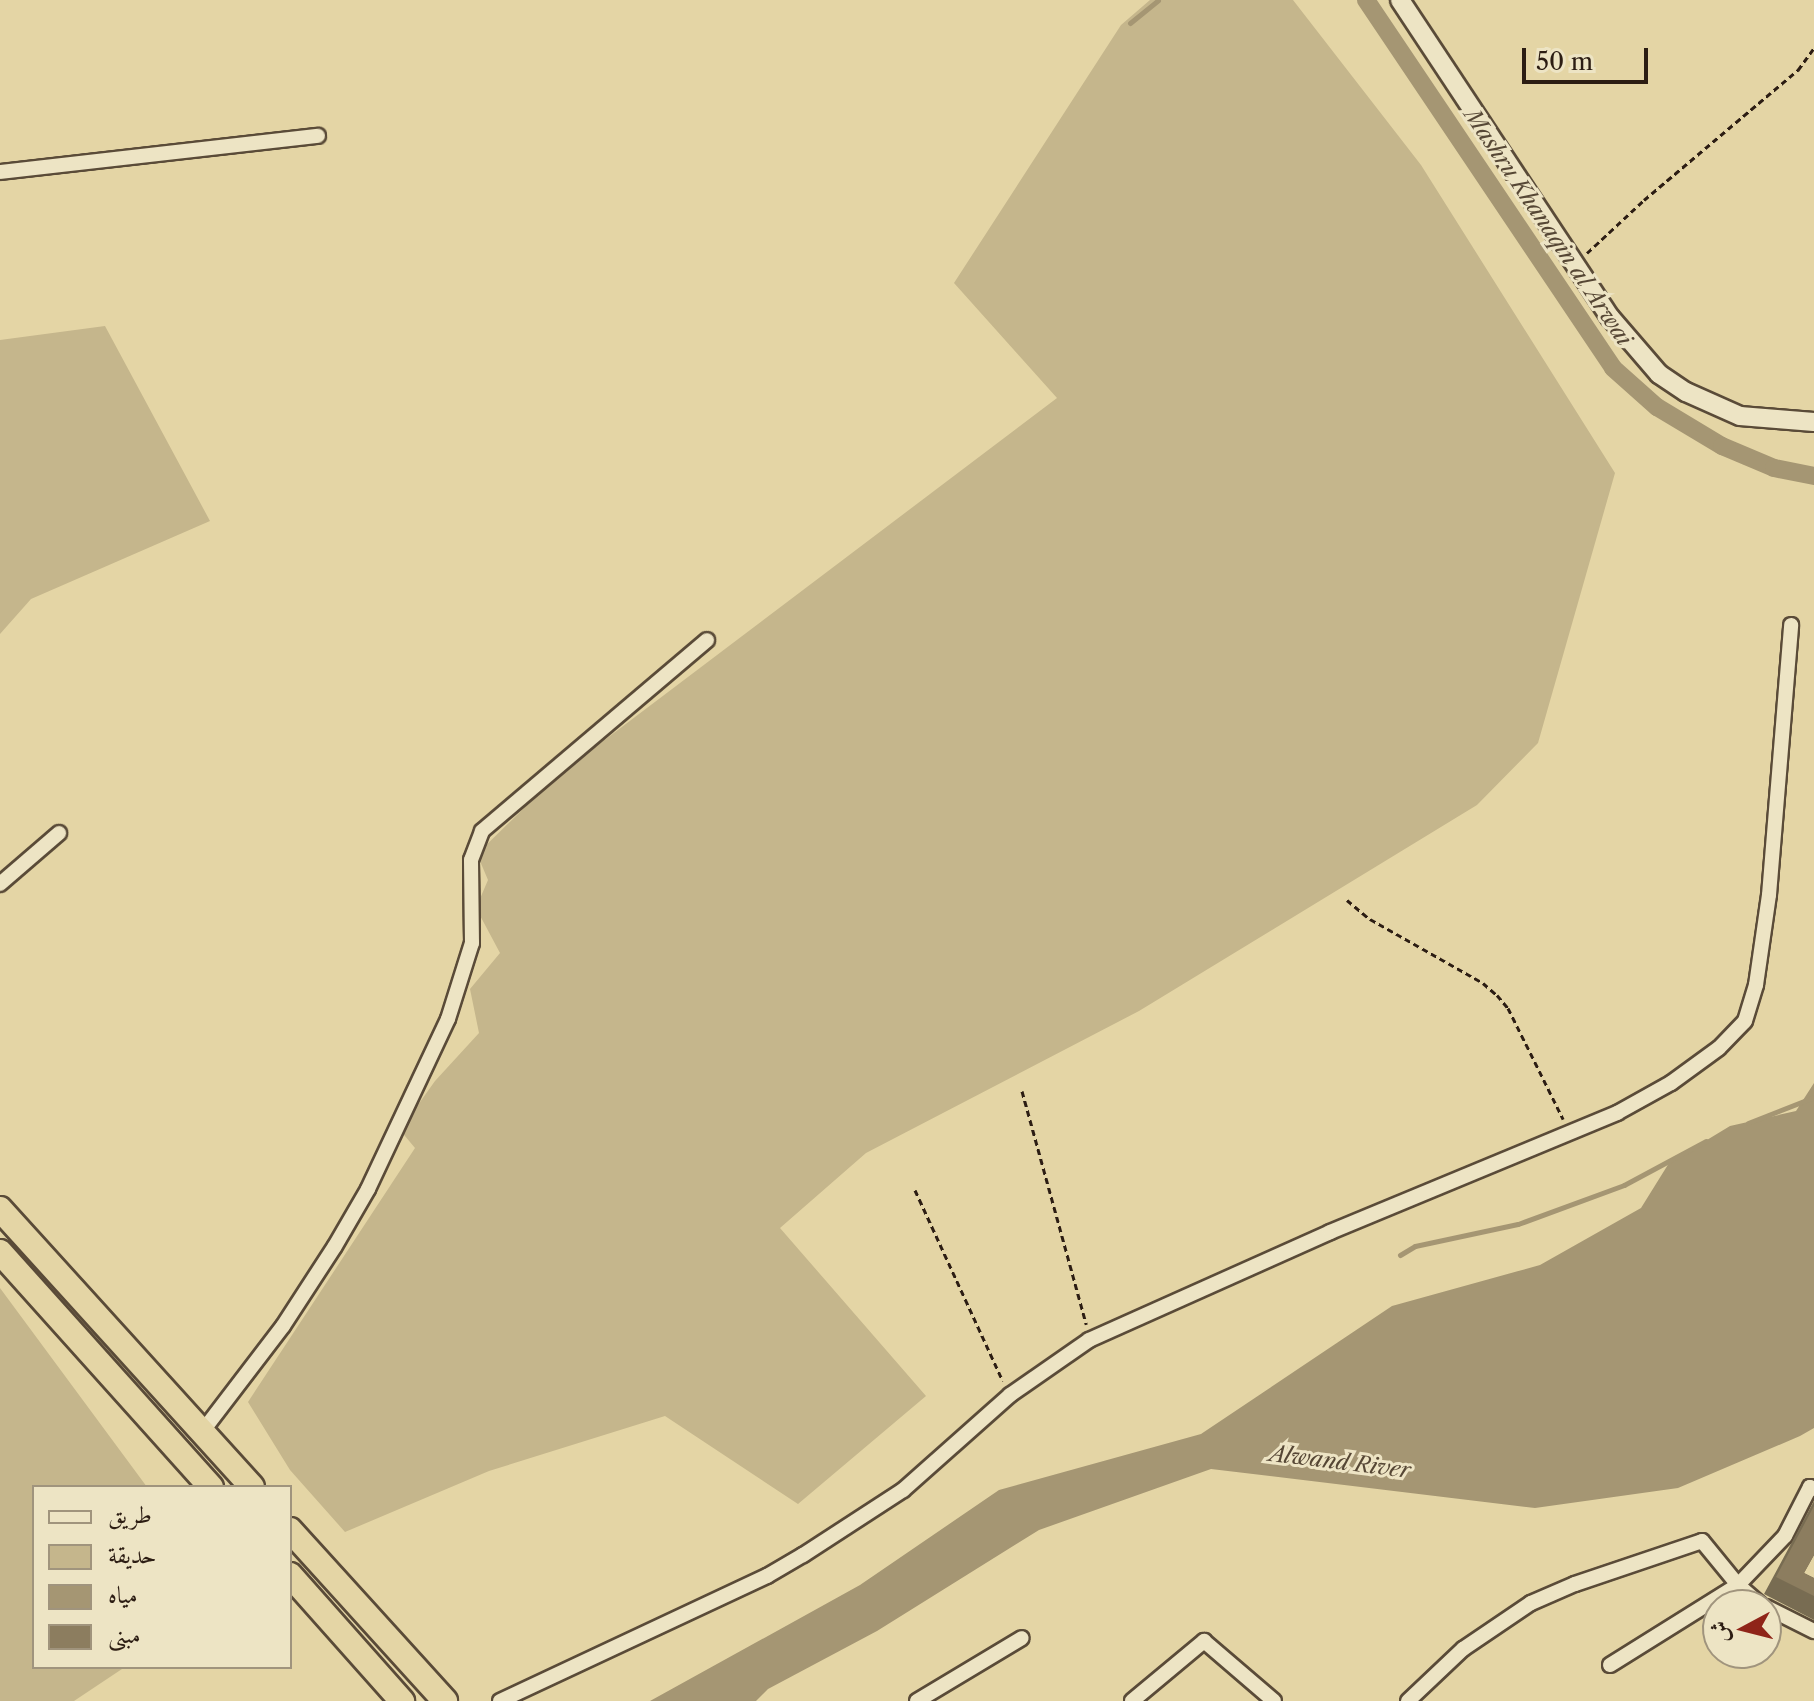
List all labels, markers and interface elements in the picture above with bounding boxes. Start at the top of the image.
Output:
scale bar [1526,32,1652,82]
text: 50 m [1536,47,1593,76]
water label: Mashru Khanaqin al Arwai [1459,103,1637,351]
water label: Alwand River [1268,1440,1412,1484]
legend [32,1485,292,1669]
text: طريق [108,1500,152,1529]
text: حديقة [108,1540,157,1569]
text: مياه [108,1580,138,1609]
north arrow [1702,1589,1782,1669]
text: ش [1705,1619,1734,1644]
text: مبنى [108,1620,141,1649]

